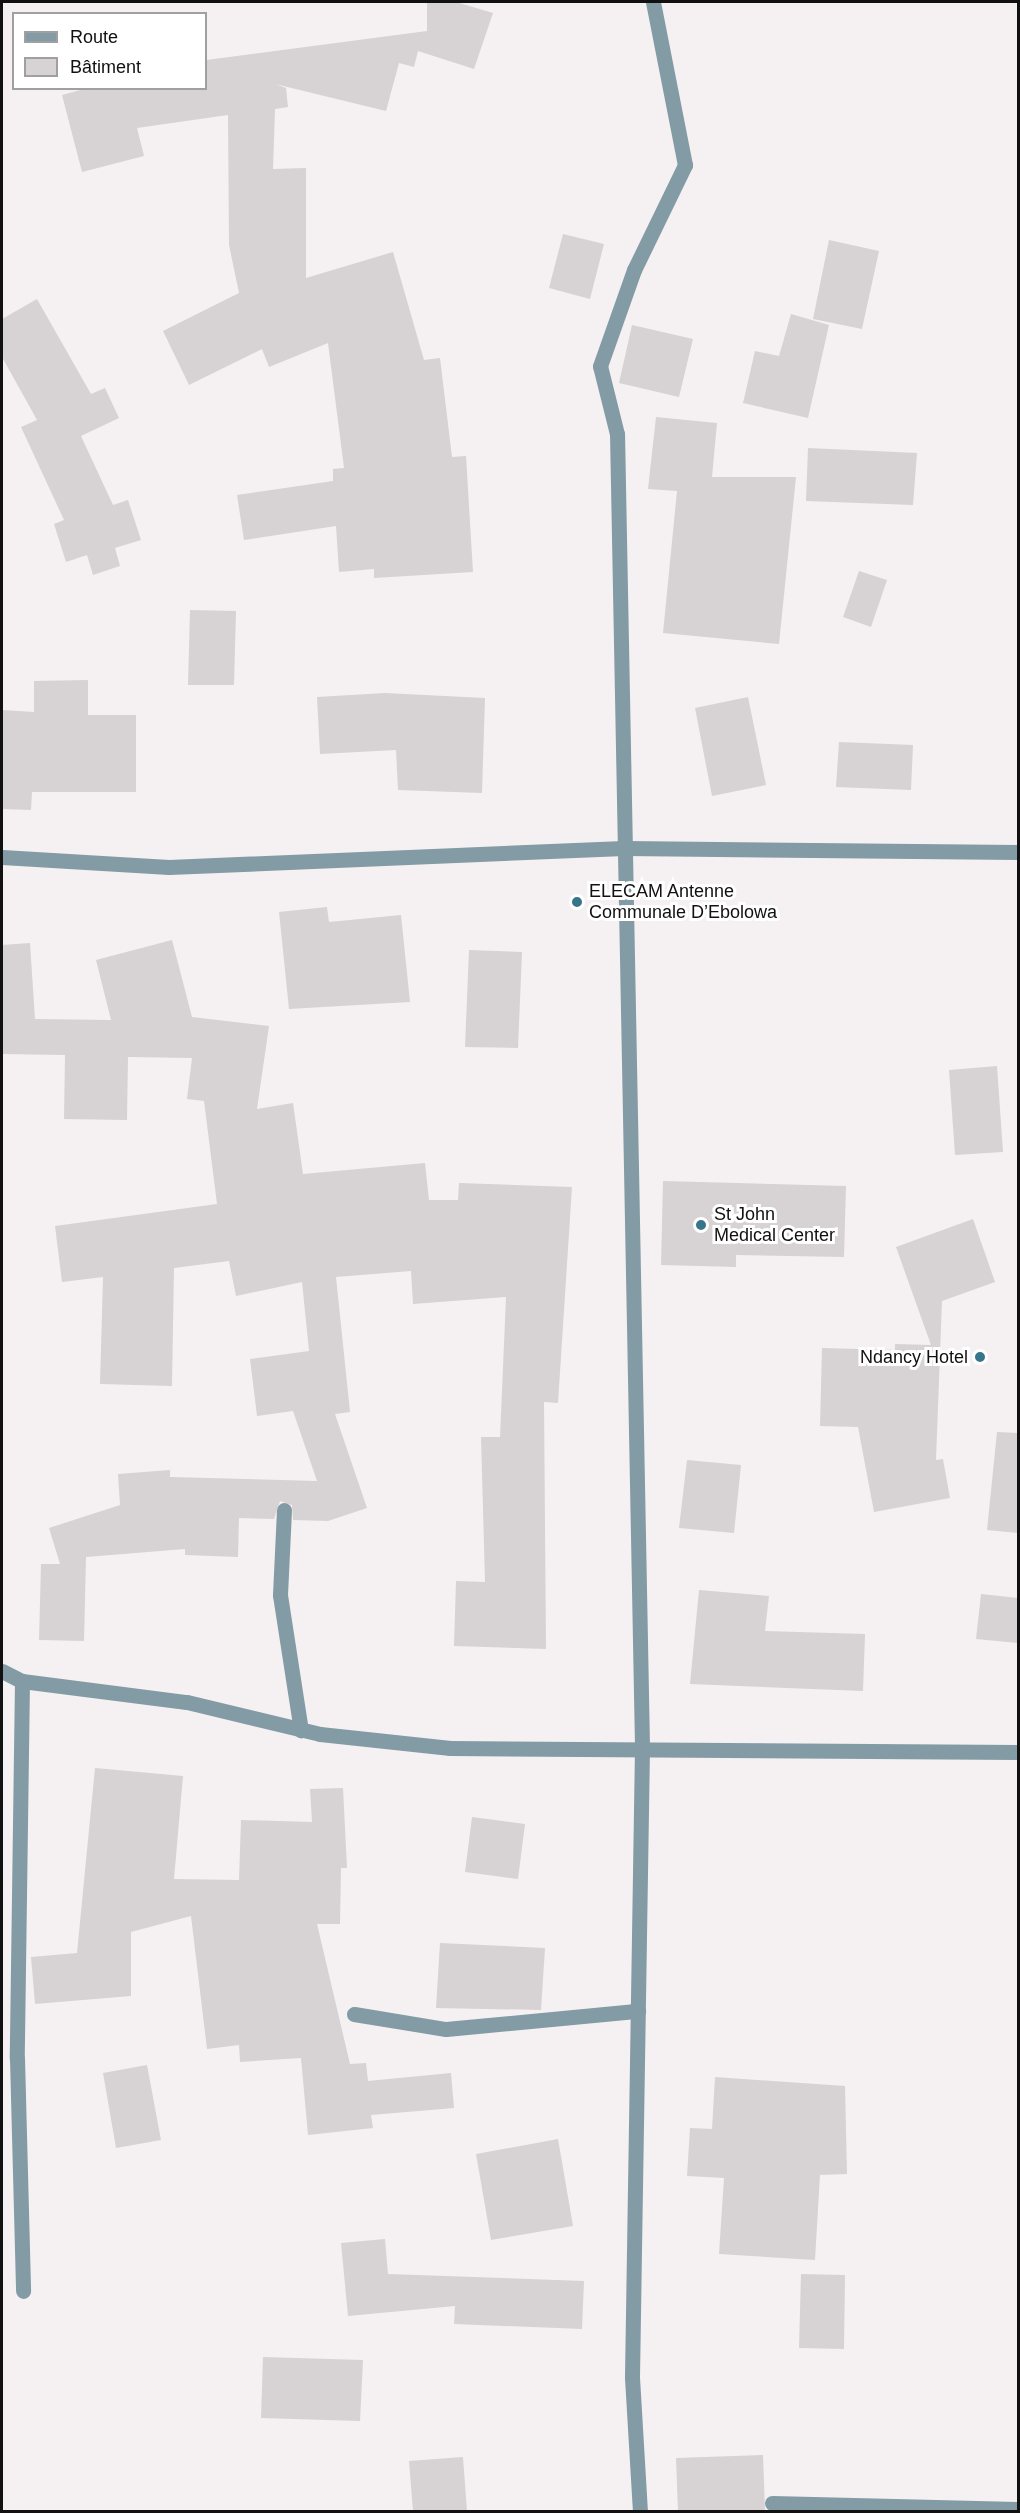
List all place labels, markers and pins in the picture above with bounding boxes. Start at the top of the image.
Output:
place label: ELECAM Antenne Communale D’Ebolowa [589,881,777,924]
marker: ELECAM Antenne Communale D’Ebolowa [570,895,584,909]
place label: St John Medical Center [714,1204,835,1246]
marker: St John Medical Center [692,1216,710,1234]
place label: Ndancy Hotel [860,1346,968,1368]
marker: Ndancy Hotel [973,1350,987,1364]

